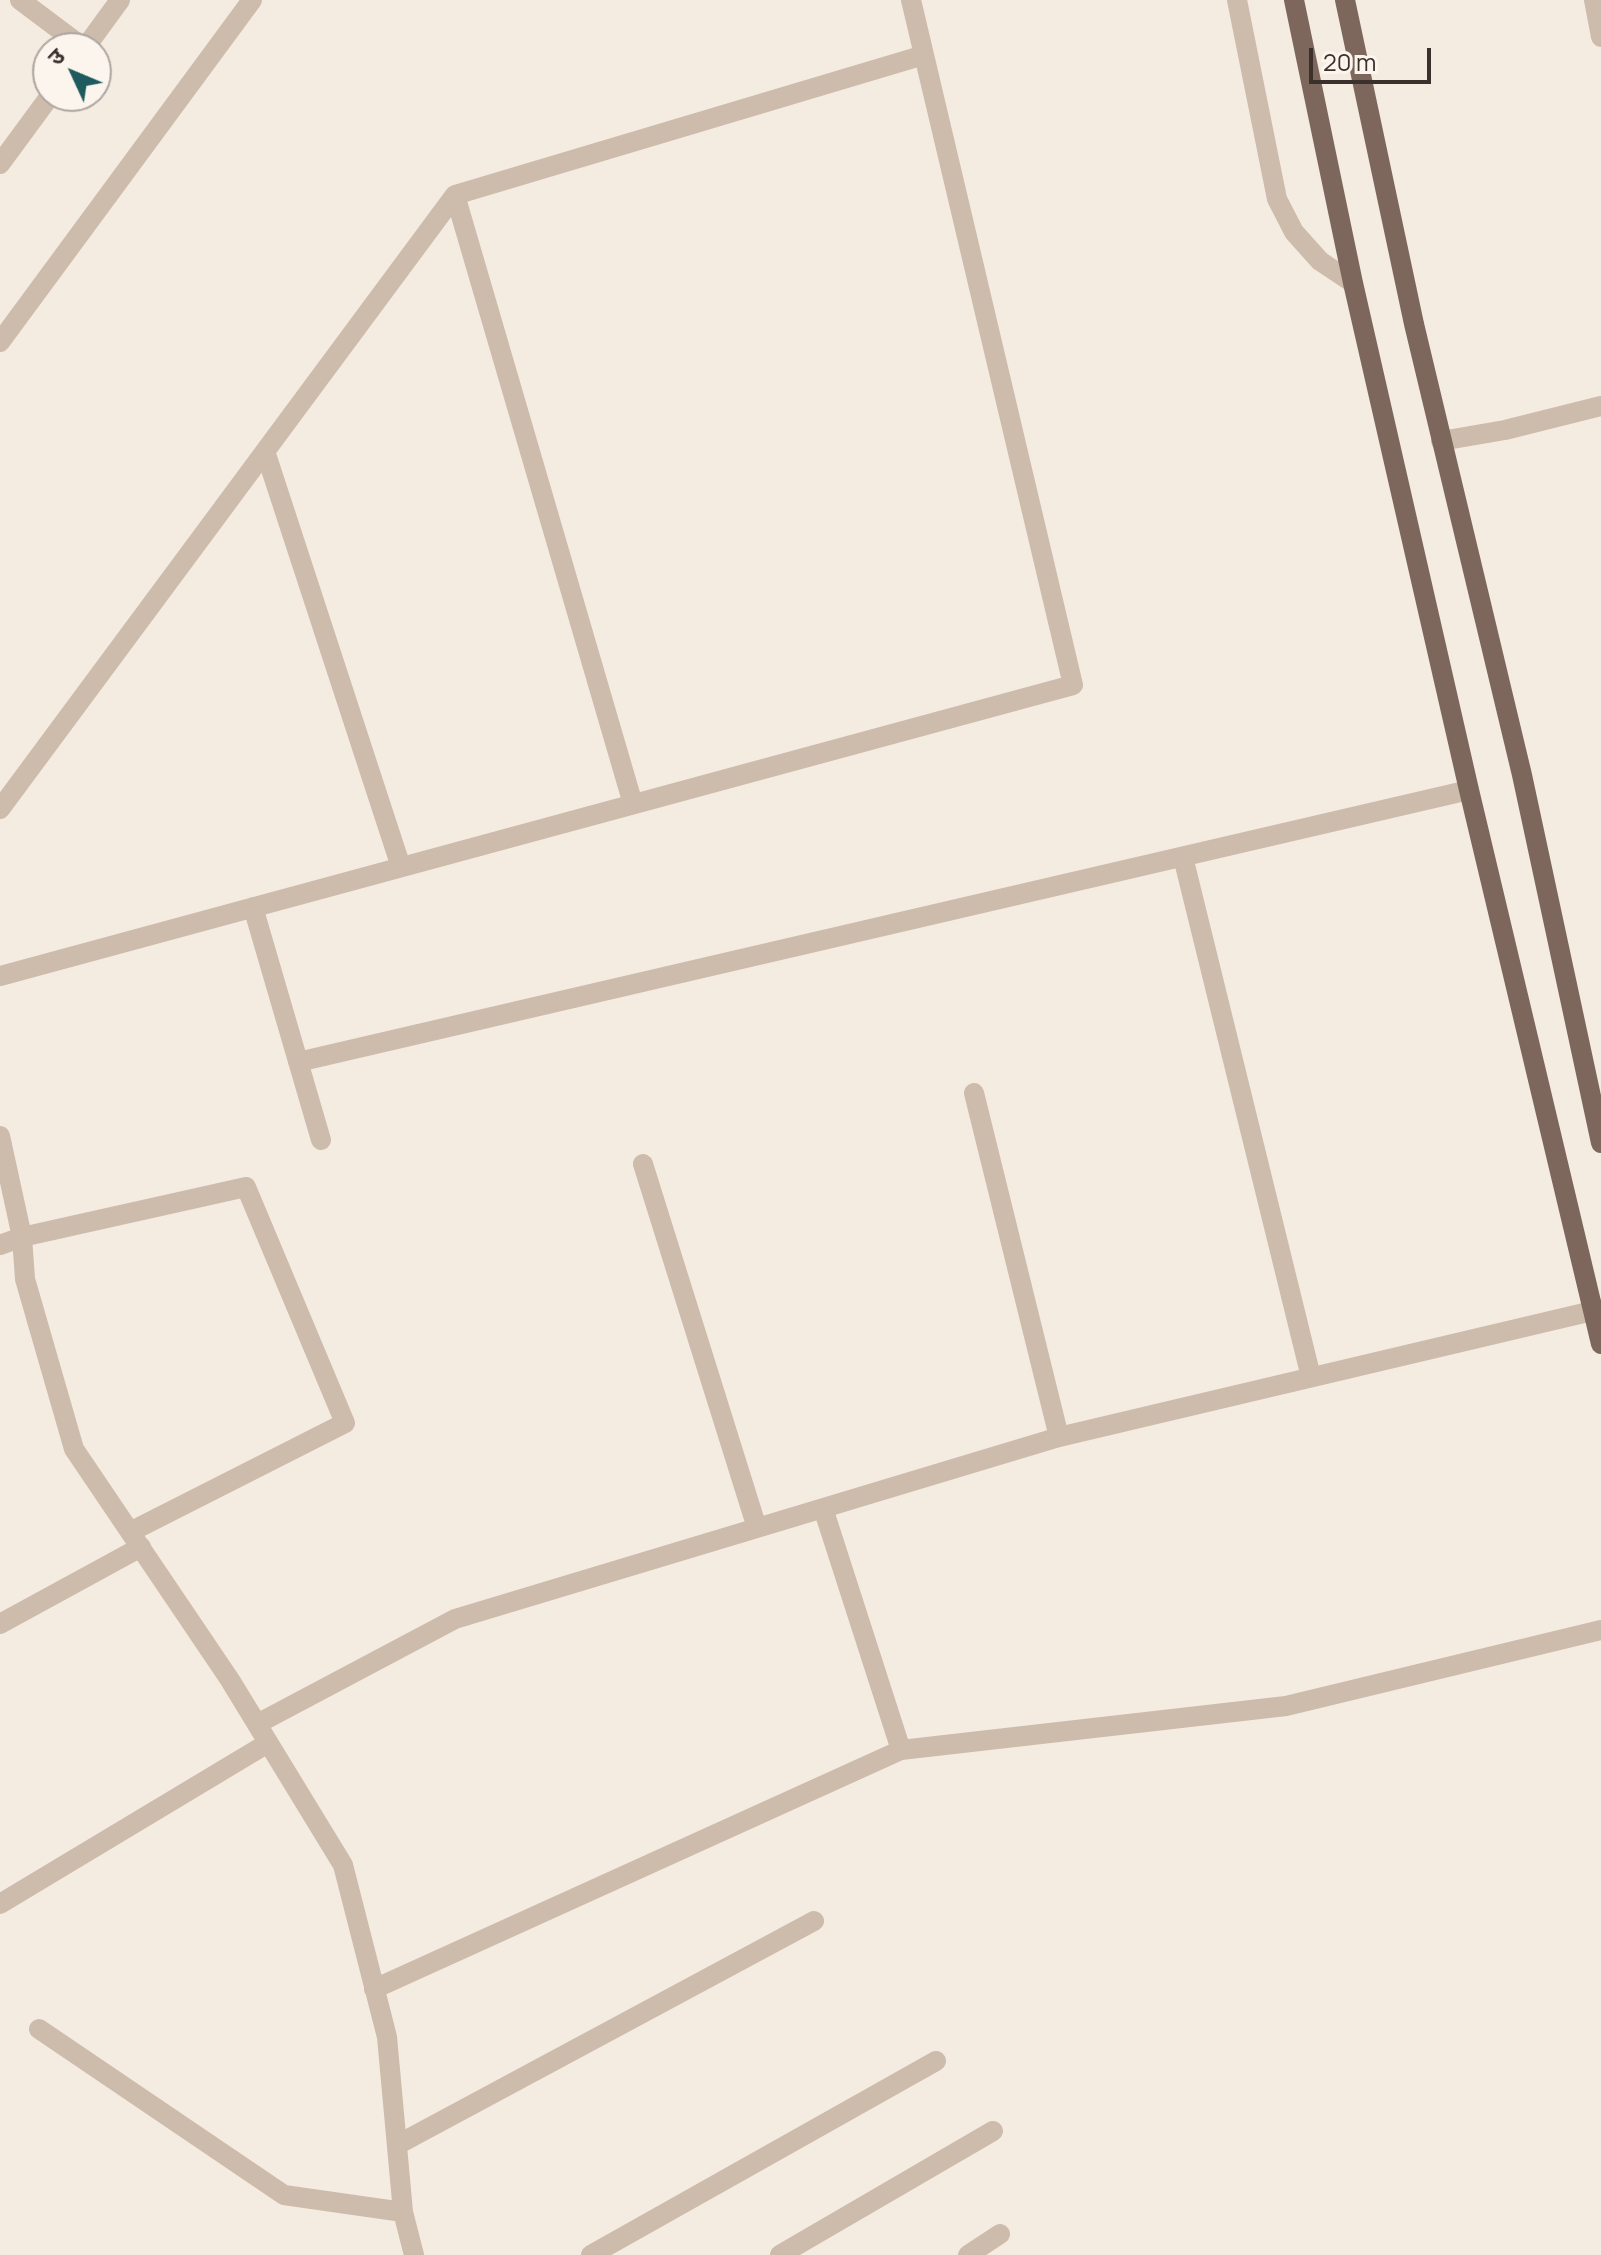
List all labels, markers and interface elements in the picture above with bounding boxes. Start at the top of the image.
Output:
north arrow [32,32,112,112]
scale bar [1313,32,1435,82]
text: उ [41,42,71,72]
text: 20 m [1323,45,1376,78]

